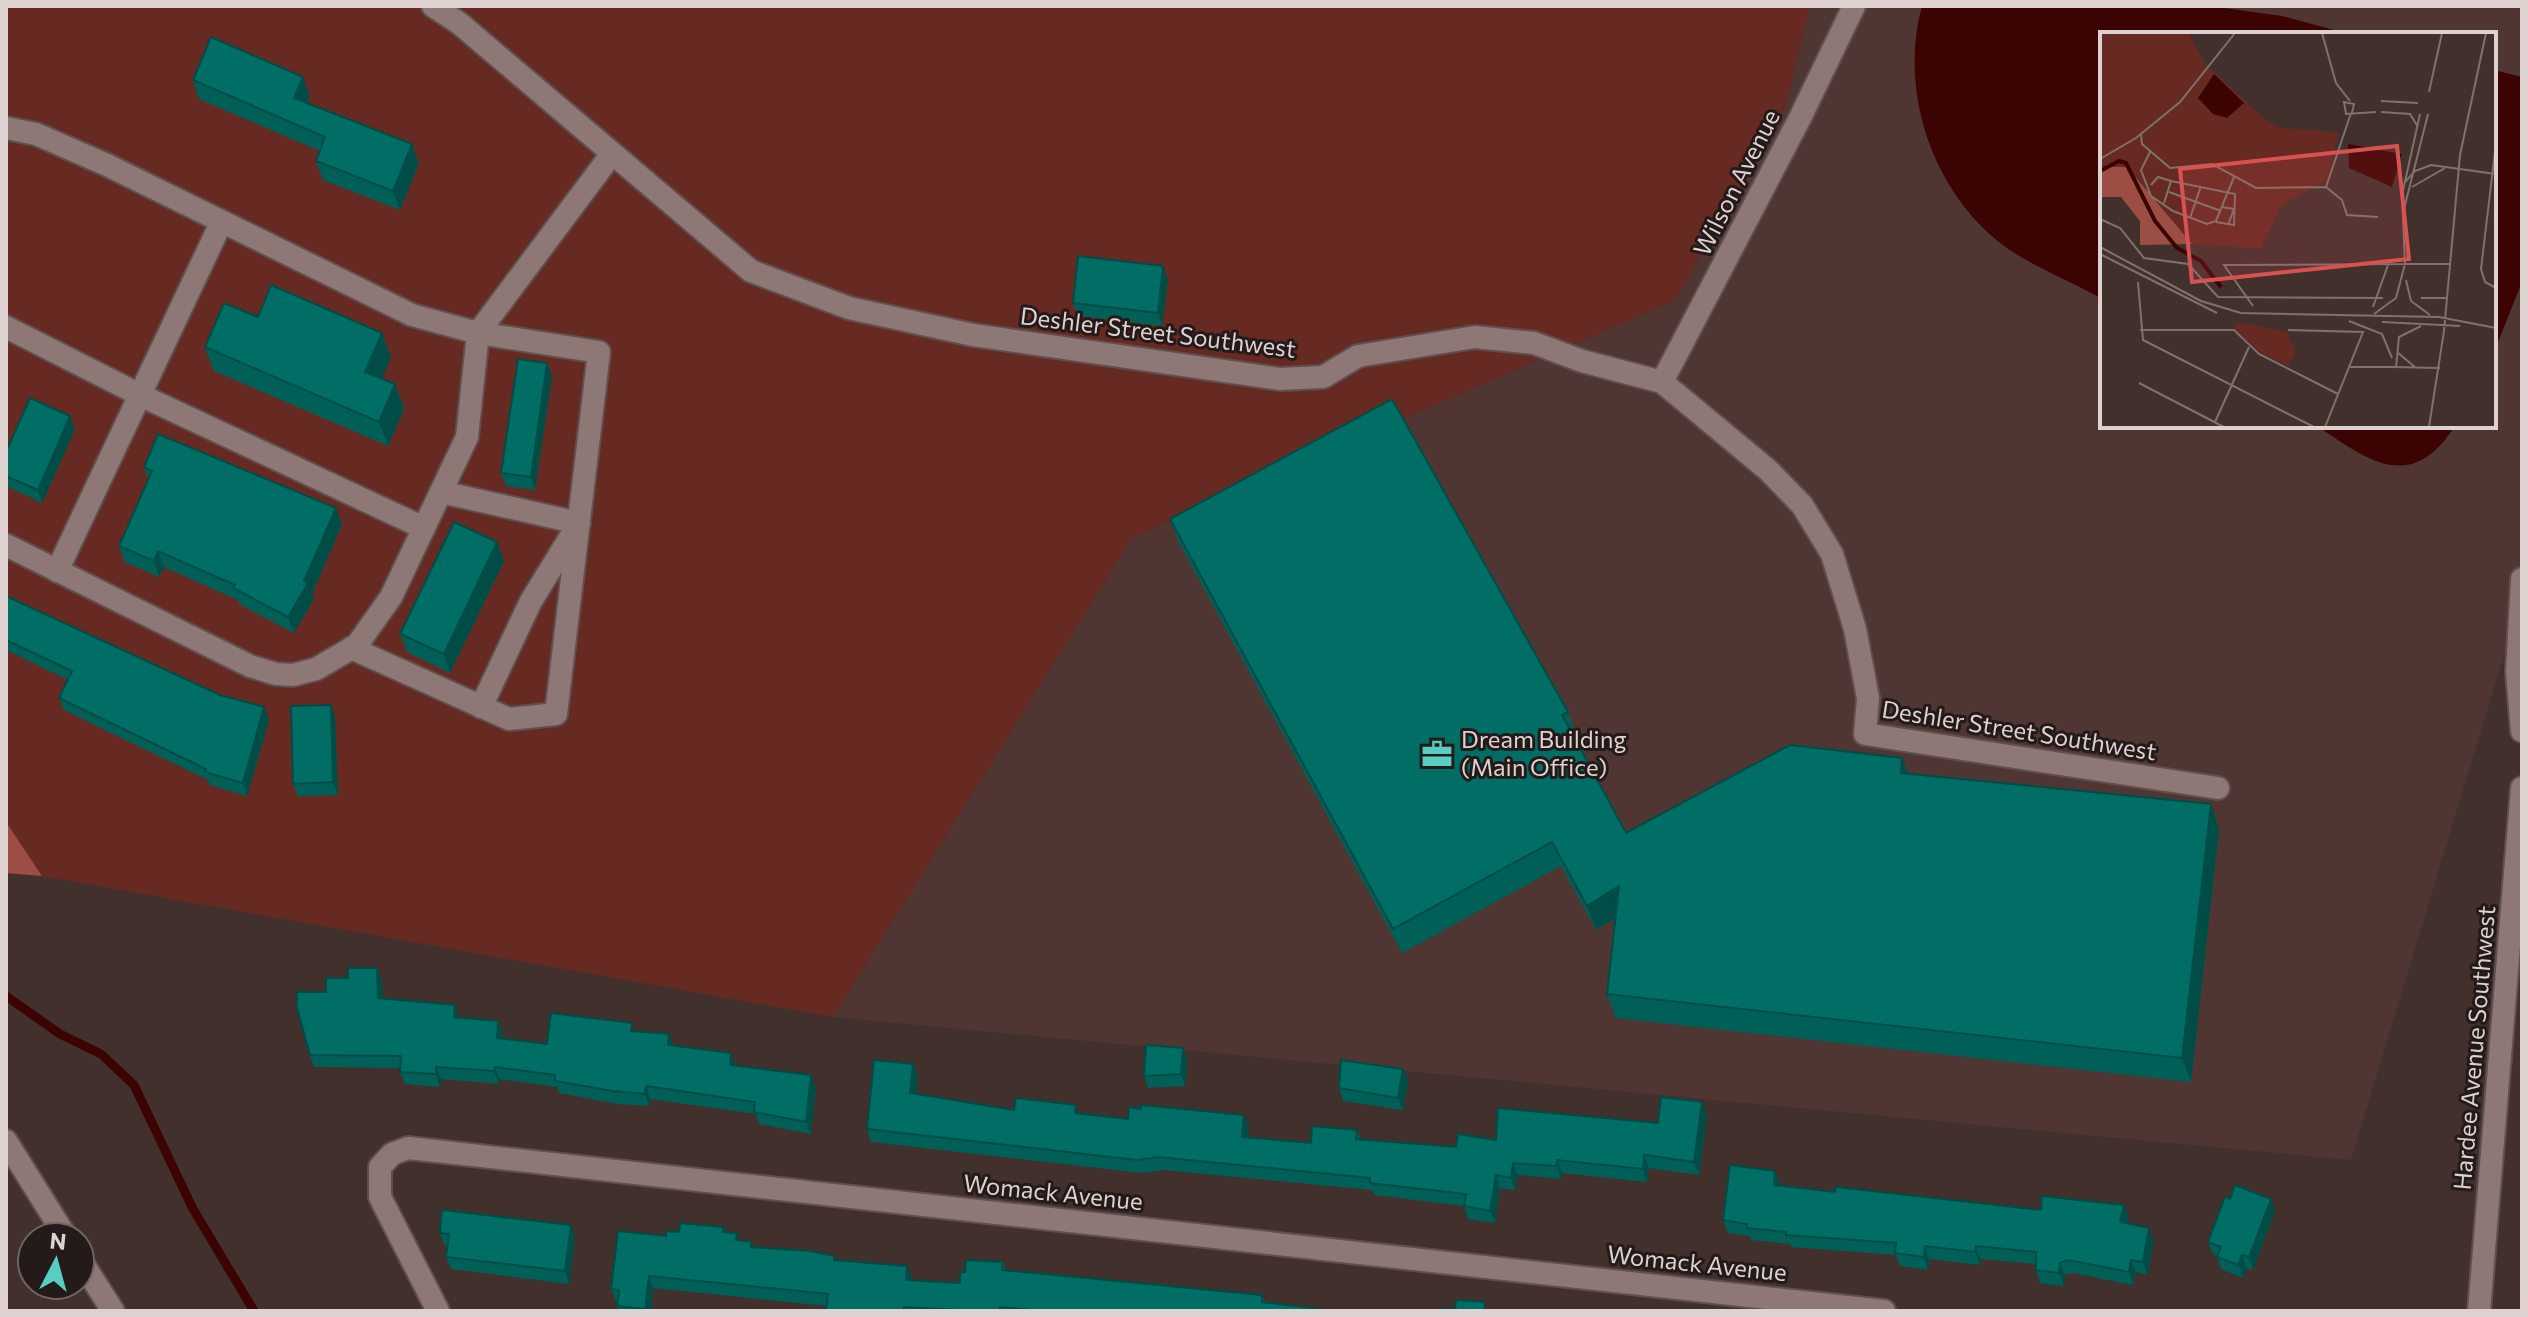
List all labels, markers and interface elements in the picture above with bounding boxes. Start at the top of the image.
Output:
inset map [2100,32,2496,428]
street label: Wilson Avenue [1686,104,1785,260]
street label: Deshler Street Southwest [1019,300,1298,363]
street label: Deshler Street Southwest [1880,693,2159,766]
place label: Dream Building (Main Office) [1461,724,1627,781]
office icon: Dream Building (Main Office) [1420,737,1454,771]
street label: Hardee Avenue Southwest [2447,904,2500,1191]
street label: Womack Avenue [962,1168,1144,1215]
north arrow [16,1221,96,1301]
text: N [49,1226,68,1255]
street label: Womack Avenue [1606,1239,1788,1286]

